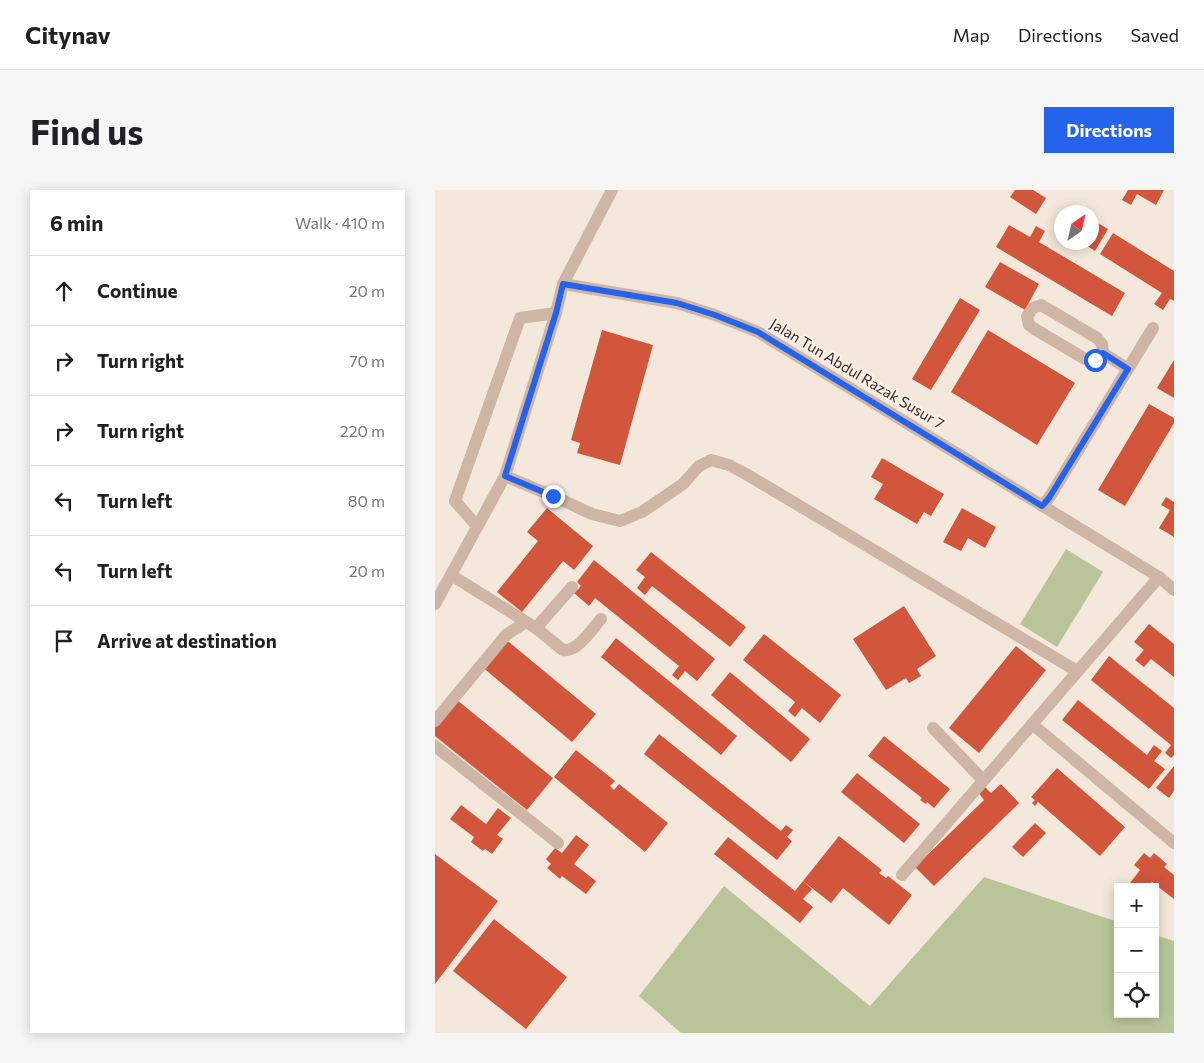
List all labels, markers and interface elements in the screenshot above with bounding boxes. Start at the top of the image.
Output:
text: Citynav [25,20,111,49]
text: Map [953,24,990,46]
text: Directions [1018,24,1102,46]
text: Saved [1130,24,1179,46]
button: Directions [1044,107,1174,153]
text: Find us [30,109,144,152]
north arrow [1054,205,1099,250]
text: 6 min [50,210,103,235]
text: Walk · 410 m [295,213,385,232]
icon: ahead [50,277,78,305]
text: Continue [97,279,177,302]
text: 20 m [349,281,385,300]
street label: Jalan Tun Abdul Razak Susur 7 [767,314,948,432]
icon: right [50,347,78,375]
text: Turn right [97,349,184,372]
route start [1084,349,1107,372]
text: 70 m [349,351,385,370]
icon: right [50,417,78,445]
text: Turn right [97,419,184,442]
text: 220 m [340,421,385,440]
route end [542,485,565,508]
icon: left [50,487,78,515]
text: Turn left [97,489,172,512]
text: 80 m [348,491,385,510]
icon: left [50,557,78,585]
text: Turn left [97,559,172,582]
text: 20 m [349,561,385,580]
icon: arrive [50,627,78,655]
text: Arrive at destination [97,629,277,652]
map controls [1114,883,1159,1018]
button: + [1114,883,1159,928]
button: − [1114,928,1159,973]
button: locate [1114,973,1159,1018]

